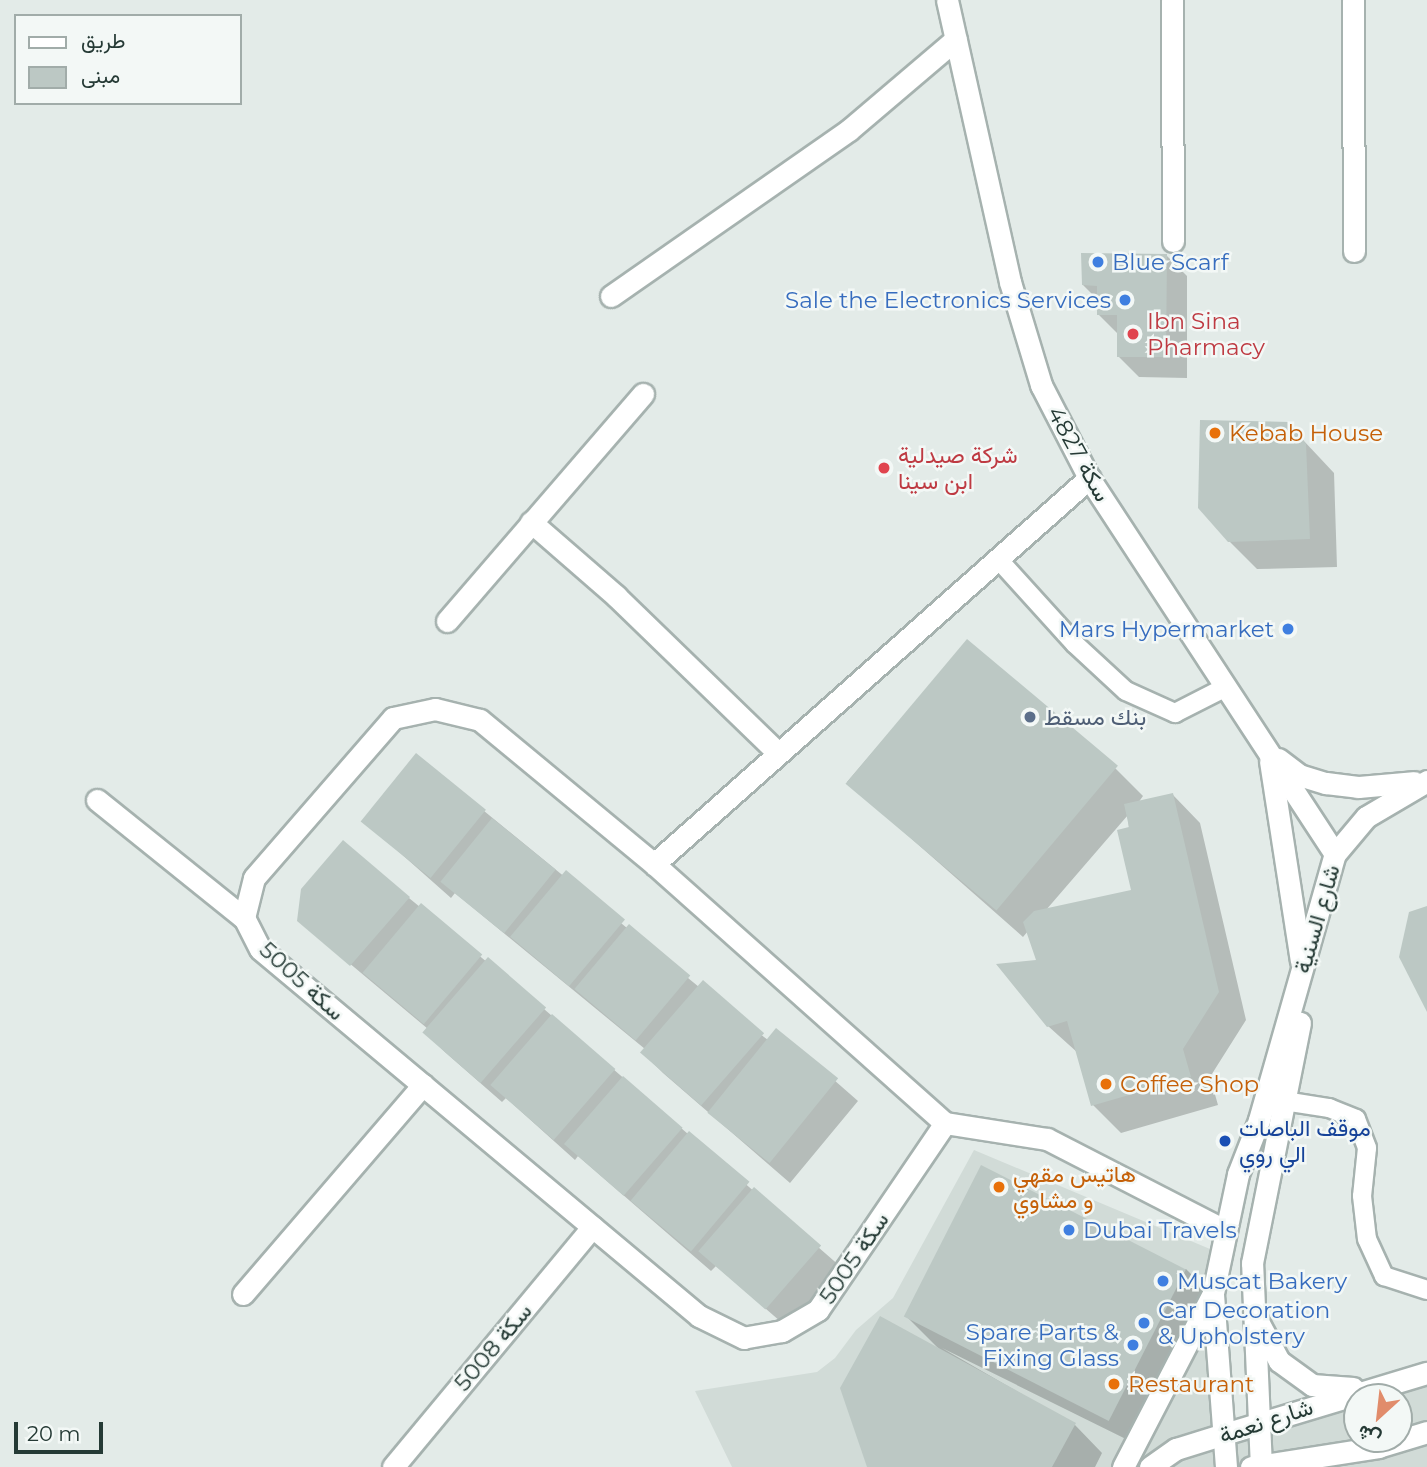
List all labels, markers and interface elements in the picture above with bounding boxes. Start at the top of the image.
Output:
legend [14,14,242,105]
text: طريق [81,28,126,53]
text: مبنى [81,63,120,88]
place label: Blue Scarf [1112,248,1229,276]
marker: Blue Scarf [1090,254,1106,270]
place label: Sale the Electronics Services [785,286,1111,314]
marker: Sale the Electronics Services [1117,292,1133,308]
place label: Ibn Sina Pharmacy [1147,307,1265,361]
marker: Ibn Sina Pharmacy [1125,326,1141,342]
street label: سكة 4827 [1042,402,1116,506]
place label: Kebab House [1229,419,1383,447]
marker: Kebab House [1207,425,1223,441]
place label: شركة صيدلية ابن سينا [898,441,1018,495]
marker: شركة صيدلية ابن سينا [876,460,892,476]
place label: Mars Hypermarket [1059,615,1274,643]
marker: Mars Hypermarket [1280,621,1296,637]
place label: بنك مسقط [1044,703,1146,731]
marker: بنك مسقط [1022,709,1038,725]
street label: شارع السنية [1288,862,1346,976]
street label: سكة 5005 [254,936,350,1026]
place label: Coffee Shop [1120,1070,1259,1098]
marker: Coffee Shop [1098,1076,1114,1092]
place label: موقف الباصات الي روي [1239,1114,1371,1168]
marker: موقف الباصات الي روي [1217,1133,1233,1149]
place label: هاتيس مقهي و مشاوي [1013,1160,1136,1214]
marker: هاتيس مقهي و مشاوي [991,1179,1007,1195]
street label: سكة 5005 [813,1207,895,1309]
place label: Dubai Travels [1083,1216,1237,1244]
marker: Dubai Travels [1061,1222,1077,1238]
place label: Muscat Bakery [1177,1267,1347,1295]
marker: Muscat Bakery [1155,1273,1171,1289]
place label: Car Decoration & Upholstery [1158,1296,1330,1350]
street label: سكة 5008 [448,1298,538,1396]
marker: Car Decoration & Upholstery [1136,1315,1152,1331]
place label: Spare Parts & Fixing Glass [966,1318,1119,1372]
marker: Spare Parts & Fixing Glass [1125,1337,1141,1353]
place label: Restaurant [1128,1370,1254,1398]
marker: Restaurant [1106,1376,1122,1392]
north arrow [1343,1383,1413,1453]
street label: شارع نعمة [1216,1393,1316,1449]
scale bar [18,1408,107,1452]
text: ش [1354,1420,1385,1451]
text: 20 m [27,1421,81,1446]

